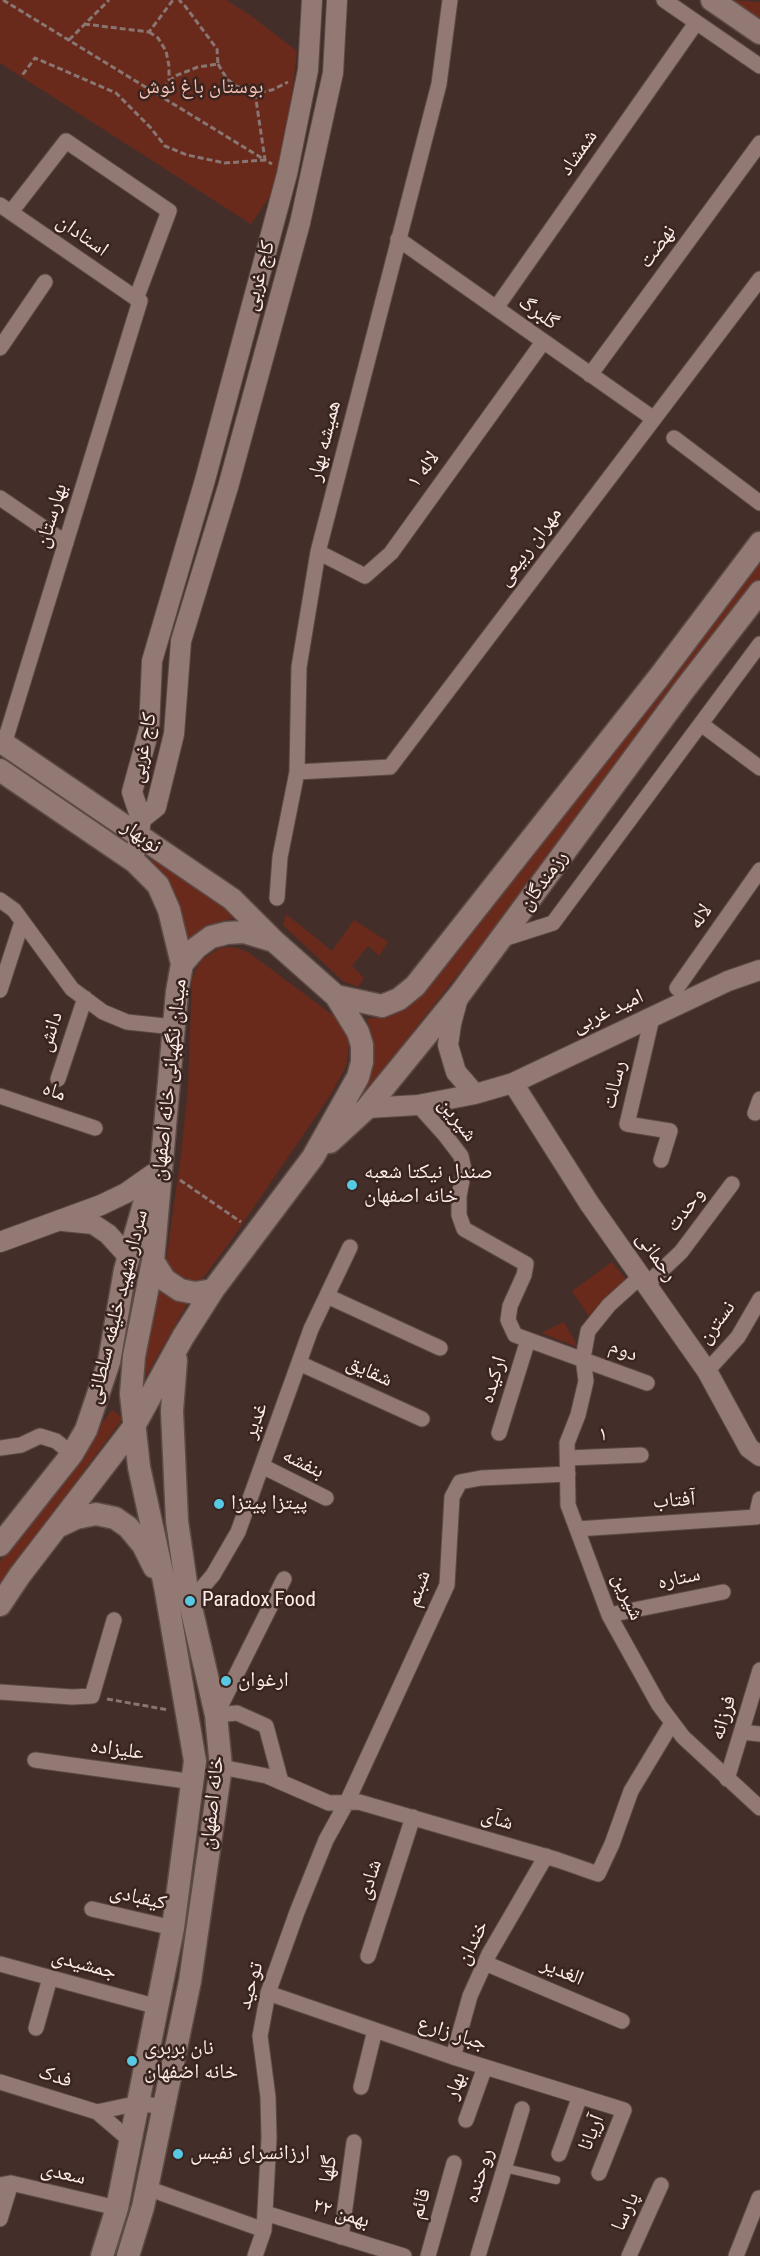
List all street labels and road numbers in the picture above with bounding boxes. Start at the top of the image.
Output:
street label: شمشاد [554,125,604,181]
street label: استادان [51,209,113,263]
street label: نهضت [634,220,682,274]
street label: کاج غربی [239,238,281,314]
street label: گلبرگ [513,290,563,336]
street label: همیشه بهار [303,398,347,484]
street label: لاله ۱ [402,447,446,493]
street label: بهارستان [30,481,74,551]
street label: مهران ربیعی [492,502,568,592]
street label: کاج غربی [125,711,163,785]
street label: نوبهار [116,814,166,860]
street label: رزمندگان [514,846,574,916]
street label: لاله [684,900,718,934]
street label: میدان نگهبانی خانه اصفهان [147,978,193,1182]
street label: امید غربی [568,984,648,1040]
street label: دانش [33,1009,69,1055]
street label: رسالت [597,1058,633,1112]
street label: ماه [39,1076,69,1108]
street label: شیرین [432,1093,482,1147]
street label: وحدت [661,1183,711,1237]
street label: سردار شهید خلیفه سلطانی [82,1207,154,1407]
street label: رحمانی [630,1227,682,1287]
street label: نسترن [692,1296,742,1350]
street label: دوم [605,1334,641,1368]
street label: شقایق [342,1351,396,1393]
street label: ارکیده [475,1353,513,1407]
street label: غدیر [238,1400,274,1442]
street label: ۱ [598,1422,608,1448]
street label: بنفشه [278,1443,328,1485]
street label: آفتاب [652,1487,696,1515]
street label: ستاره [655,1562,703,1596]
street label: شبنم [401,1567,437,1611]
street label: شیرین [605,1569,649,1625]
street label: فرزانه [705,1692,743,1744]
street label: علیزاده [88,1734,146,1766]
street label: خانه اصفهان [196,1755,230,1851]
street label: شآی [478,1803,516,1837]
street label: شادی [352,1857,388,1903]
street label: کیقبادی [107,1879,169,1917]
street label: خندان [451,1916,495,1970]
street label: جمشیدی [49,1944,119,1986]
street label: الغدیر [537,1952,587,1992]
street label: توحید [232,1960,270,2012]
street label: جبار زارع [414,2011,490,2057]
street label: فدک [35,2060,75,2094]
street label: بهار [440,2069,472,2103]
street label: آریانا [573,2111,611,2155]
street label: روحنده [460,2146,500,2206]
street label: گلها [315,2154,343,2184]
street label: سعدی [38,2157,88,2191]
street label: قائم [405,2186,437,2222]
street label: پارسا [606,2189,646,2235]
street label: ۲۲ بهمن [309,2193,373,2235]

